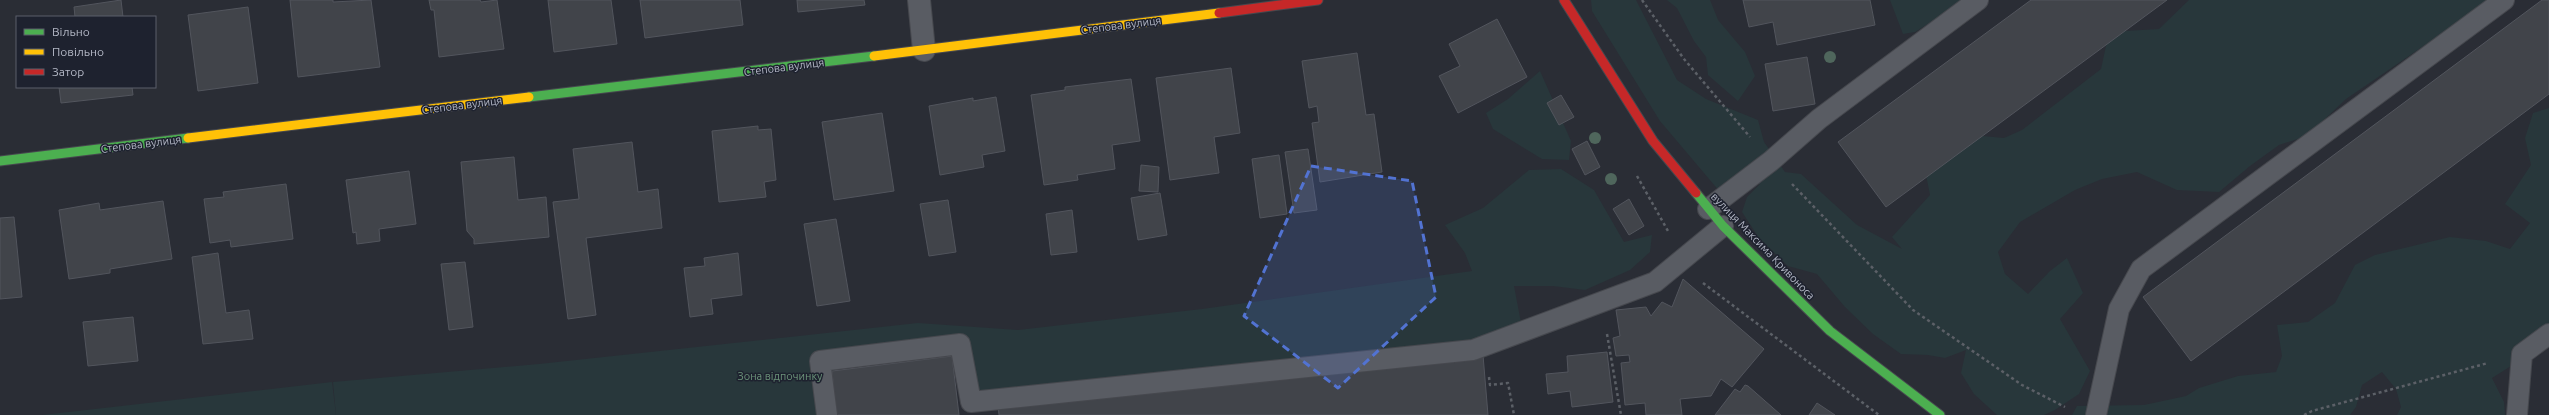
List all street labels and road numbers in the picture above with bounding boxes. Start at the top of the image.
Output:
street label: Степова вулиця [1080,14,1162,36]
street label: Степова вулиця [743,56,825,78]
street label: Степова вулиця [421,94,503,116]
street label: Степова вулиця [100,133,182,155]
street label: вулиця Максима Кривоноса [1709,190,1817,302]

